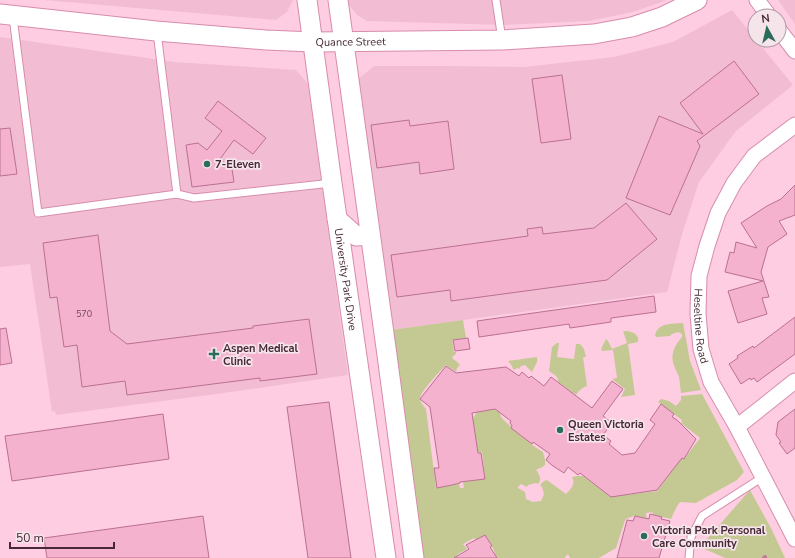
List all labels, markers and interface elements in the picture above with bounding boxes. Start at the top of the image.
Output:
north arrow [747,8,787,48]
text: N [761,11,771,27]
street label: Quance Street [315,34,386,49]
place label: 7-Eleven [215,157,260,172]
marker: 7-Eleven [202,159,212,169]
street label: University Park Drive [331,227,361,332]
street label: Heseltine Road [691,288,712,365]
house number: 570 [76,308,92,320]
place label: Aspen Medical Clinic [223,341,299,369]
marker: Aspen Medical Clinic [208,348,220,360]
place label: Queen Victoria Estates [568,417,644,445]
marker: Queen Victoria Estates [555,425,565,435]
place label: Victoria Park Personal Care Community [651,523,766,551]
scale bar [10,524,114,550]
text: 50 m [16,530,44,546]
marker: Victoria Park Personal Care Community [639,531,649,541]

